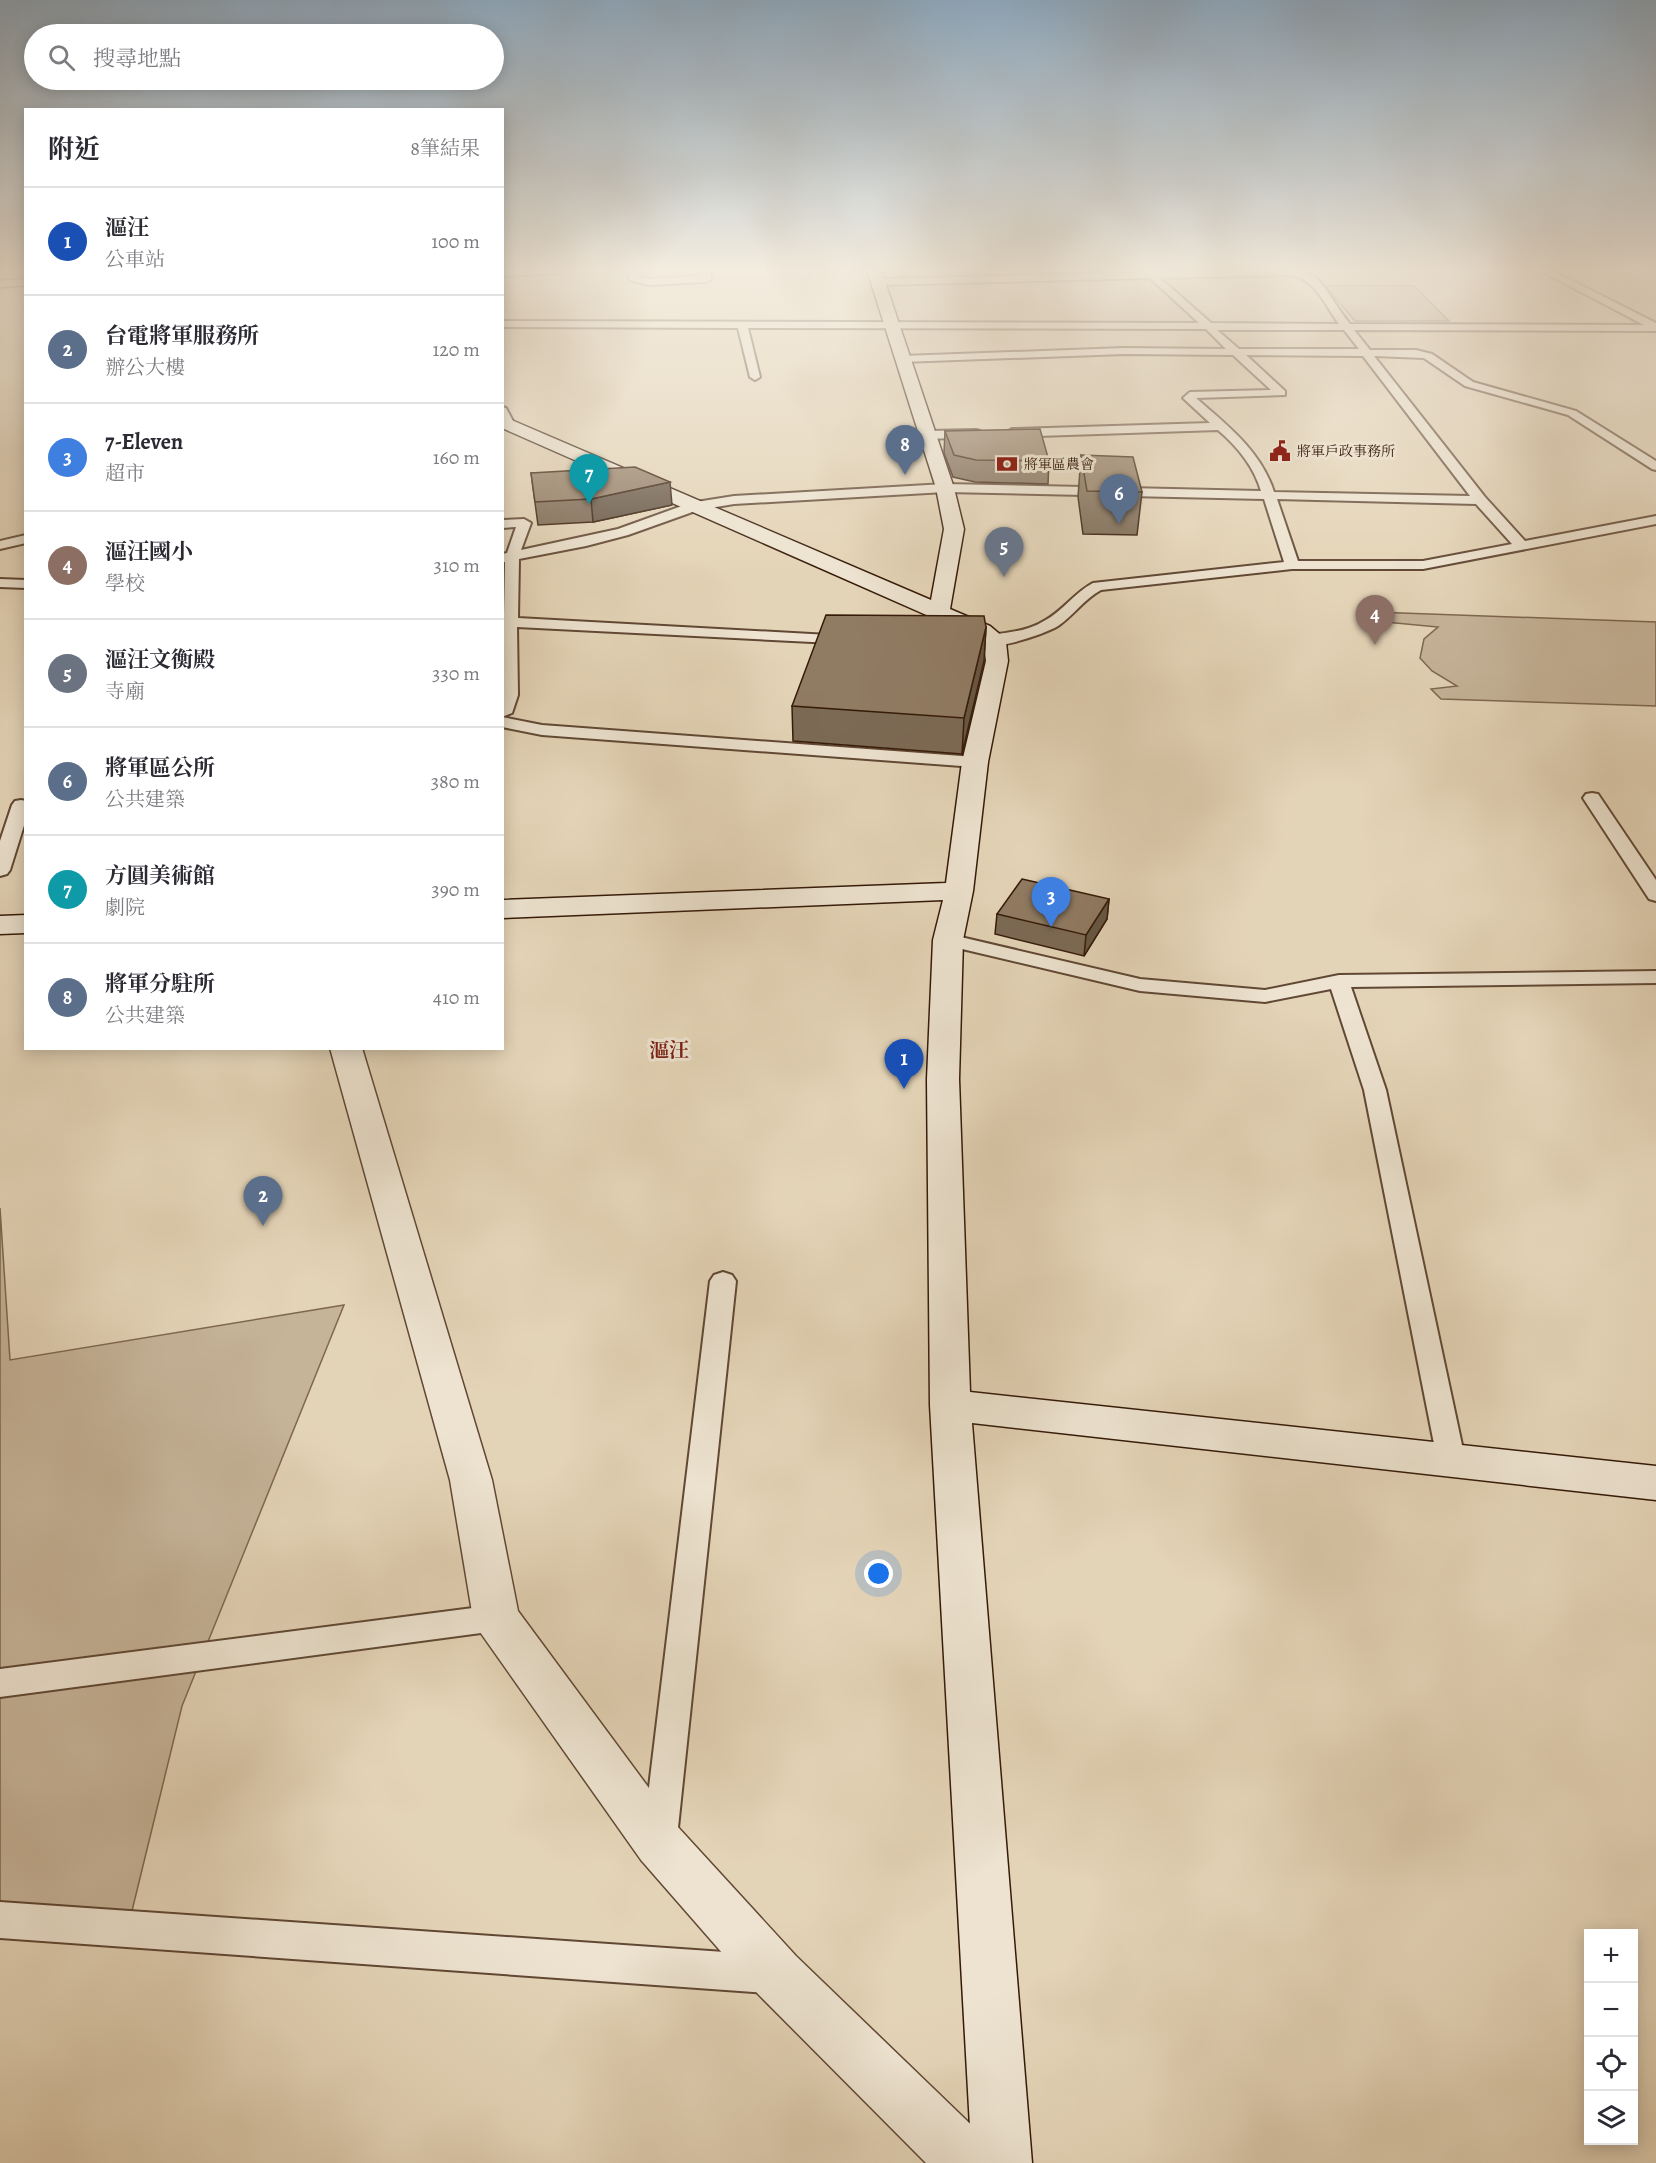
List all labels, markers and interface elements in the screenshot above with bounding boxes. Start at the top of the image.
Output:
search box [24,24,504,90]
icon: search [45,41,78,74]
text: 搜尋地點 [93,44,181,74]
text: 附近 [48,132,100,167]
text: 8筆結果 [410,135,480,162]
text: 漚汪 [105,213,149,243]
text: 1 [64,228,71,255]
text: 100 m [431,228,480,255]
text: 公車站 [105,246,165,273]
text: 台電將軍服務所 [105,321,259,351]
text: 2 [63,336,72,363]
text: 120 m [432,336,480,363]
text: 辦公大樓 [105,354,185,381]
pin: 8 [886,426,924,475]
text: 7-Eleven [105,427,183,457]
public building icon: 將軍戶政事務所 [1268,439,1292,463]
place label: 將軍戶政事務所 [1297,442,1395,461]
text: 3 [63,444,72,471]
text: 160 m [433,444,480,471]
bank icon: 將軍區農會 [995,452,1019,476]
pin: 7 [570,454,608,504]
place label: 將軍區農會 [1024,455,1094,474]
text: 超市 [105,460,145,487]
pin: 6 [1100,474,1138,524]
pin: 5 [984,528,1024,577]
text: 漚汪國小 [105,537,193,567]
text: 4 [63,552,72,579]
text: 310 m [434,552,480,579]
text: 學校 [105,570,145,597]
pin: 4 [1356,596,1394,645]
text: 漚汪文衡殿 [105,645,215,675]
text: 5 [63,660,72,687]
text: 330 m [432,660,480,687]
text: 寺廟 [105,678,145,705]
text: 將軍區公所 [105,753,215,783]
text: 6 [63,768,72,795]
text: 380 m [431,768,480,795]
text: 公共建築 [105,786,185,813]
text: 方圓美術館 [105,861,215,891]
text: 7 [63,876,72,903]
text: 390 m [431,876,480,903]
pin: 3 [1032,878,1070,927]
text: 劇院 [105,894,145,921]
text: 將軍分駐所 [105,969,215,999]
text: 8 [63,984,72,1011]
text: 410 m [433,984,480,1011]
text: 公共建築 [105,1002,185,1029]
district label: 漚汪 [649,1037,689,1064]
pin: 1 [884,1040,924,1089]
pin: 2 [244,1176,282,1226]
your location [864,1559,893,1588]
map controls [1584,1929,1638,2145]
button: + [1584,1929,1638,1983]
button: − [1584,1983,1638,2037]
button: locate [1584,2037,1638,2091]
button: layers [1584,2091,1638,2145]

